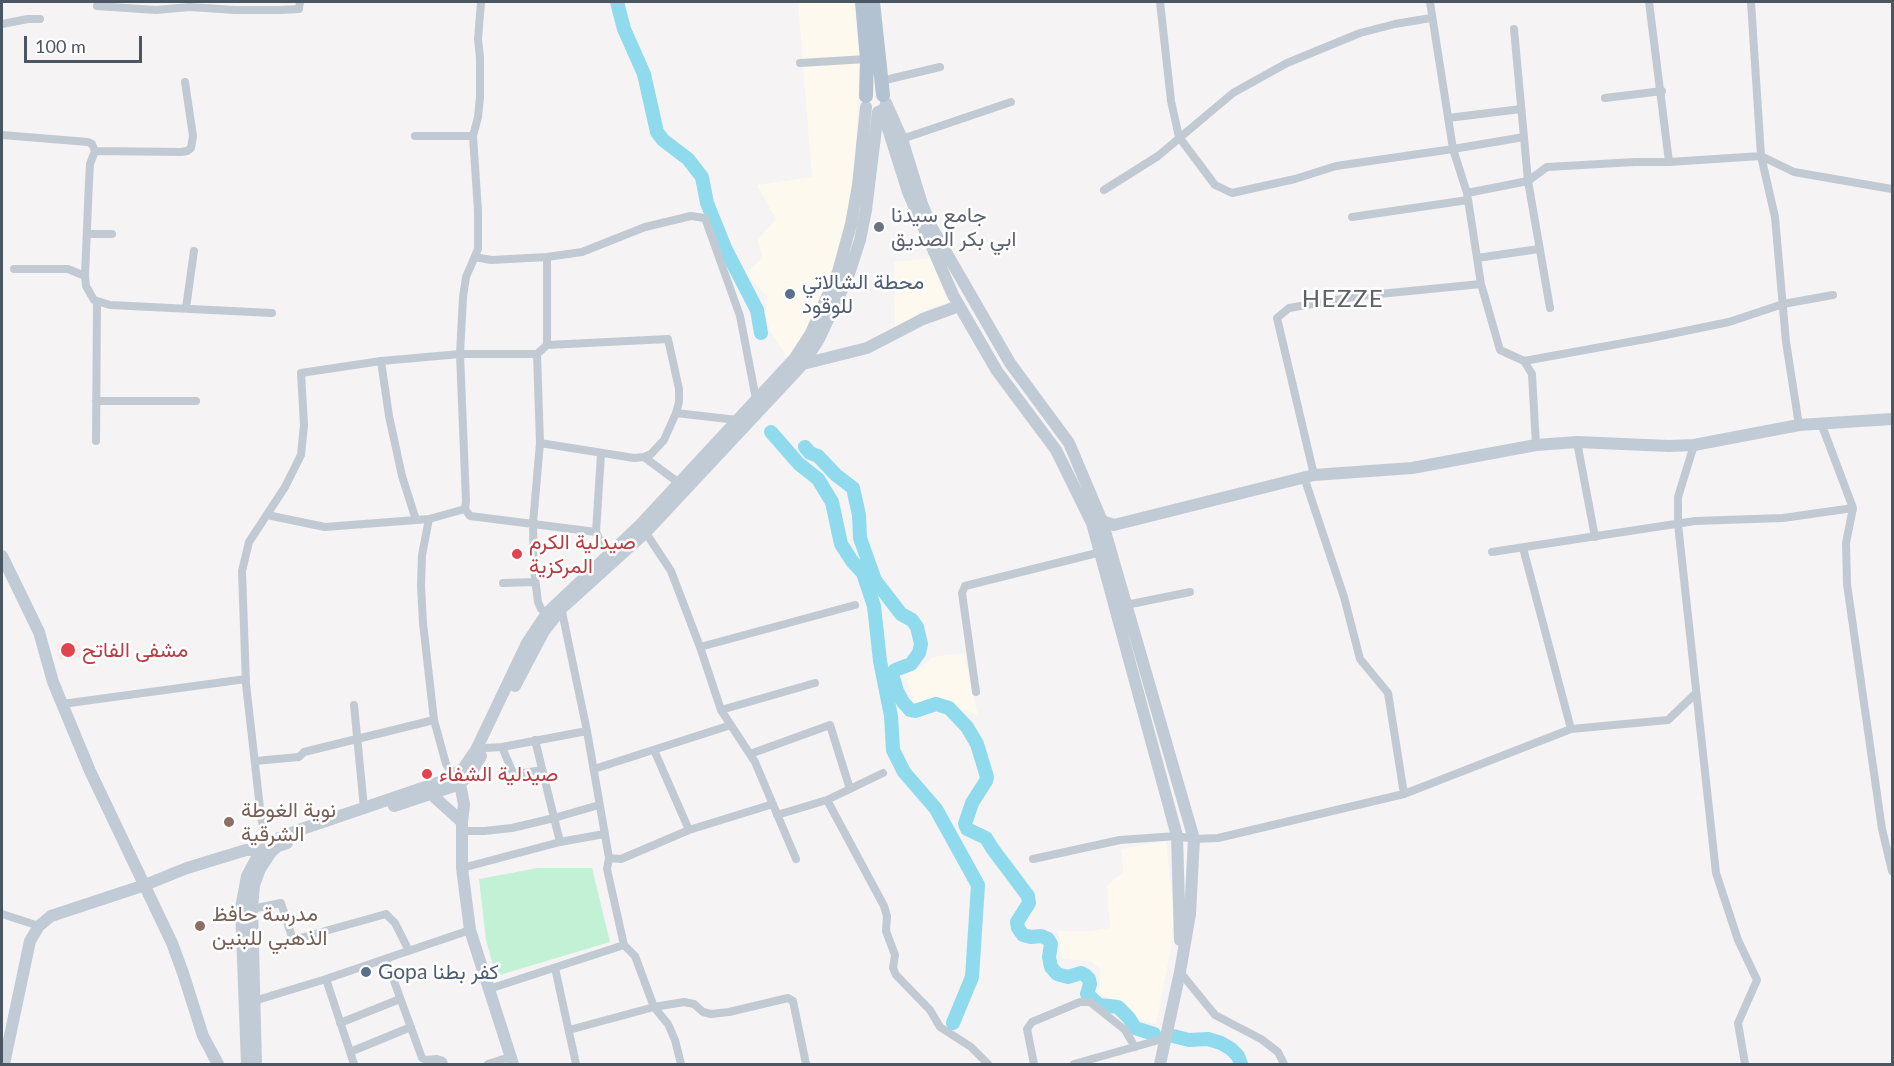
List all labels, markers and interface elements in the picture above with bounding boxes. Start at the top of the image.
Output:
scale bar [27,24,146,62]
text: 100 m [35,35,86,57]
place label: جامع سيدنا ابي بكر الصديق [891,202,1016,252]
marker: جامع سيدنا ابي بكر الصديق [872,220,886,234]
place label: محطة الشالاتي للوقود [802,269,924,319]
district label: HEZZE [1302,285,1384,313]
marker: محطة الشالاتي للوقود [783,287,797,301]
place label: صيدلية الكرم المركزية [529,529,636,579]
marker: صيدلية الكرم المركزية [510,547,524,561]
place label: مشفى الفاتح [82,637,188,663]
marker: مشفى الفاتح [59,641,77,659]
place label: صيدلية الشفاء [439,761,558,787]
marker: صيدلية الشفاء [420,767,434,781]
place label: نوية الغوطة الشرقية [241,797,336,847]
marker: نوية الغوطة الشرقية [222,815,236,829]
place label: مدرسة حافظ الذهبي للبنين [212,901,327,951]
marker: مدرسة حافظ الذهبي للبنين [193,919,207,933]
place label: Gopa كفر بطنا [378,959,499,985]
marker: Gopa كفر بطنا [359,965,373,979]

